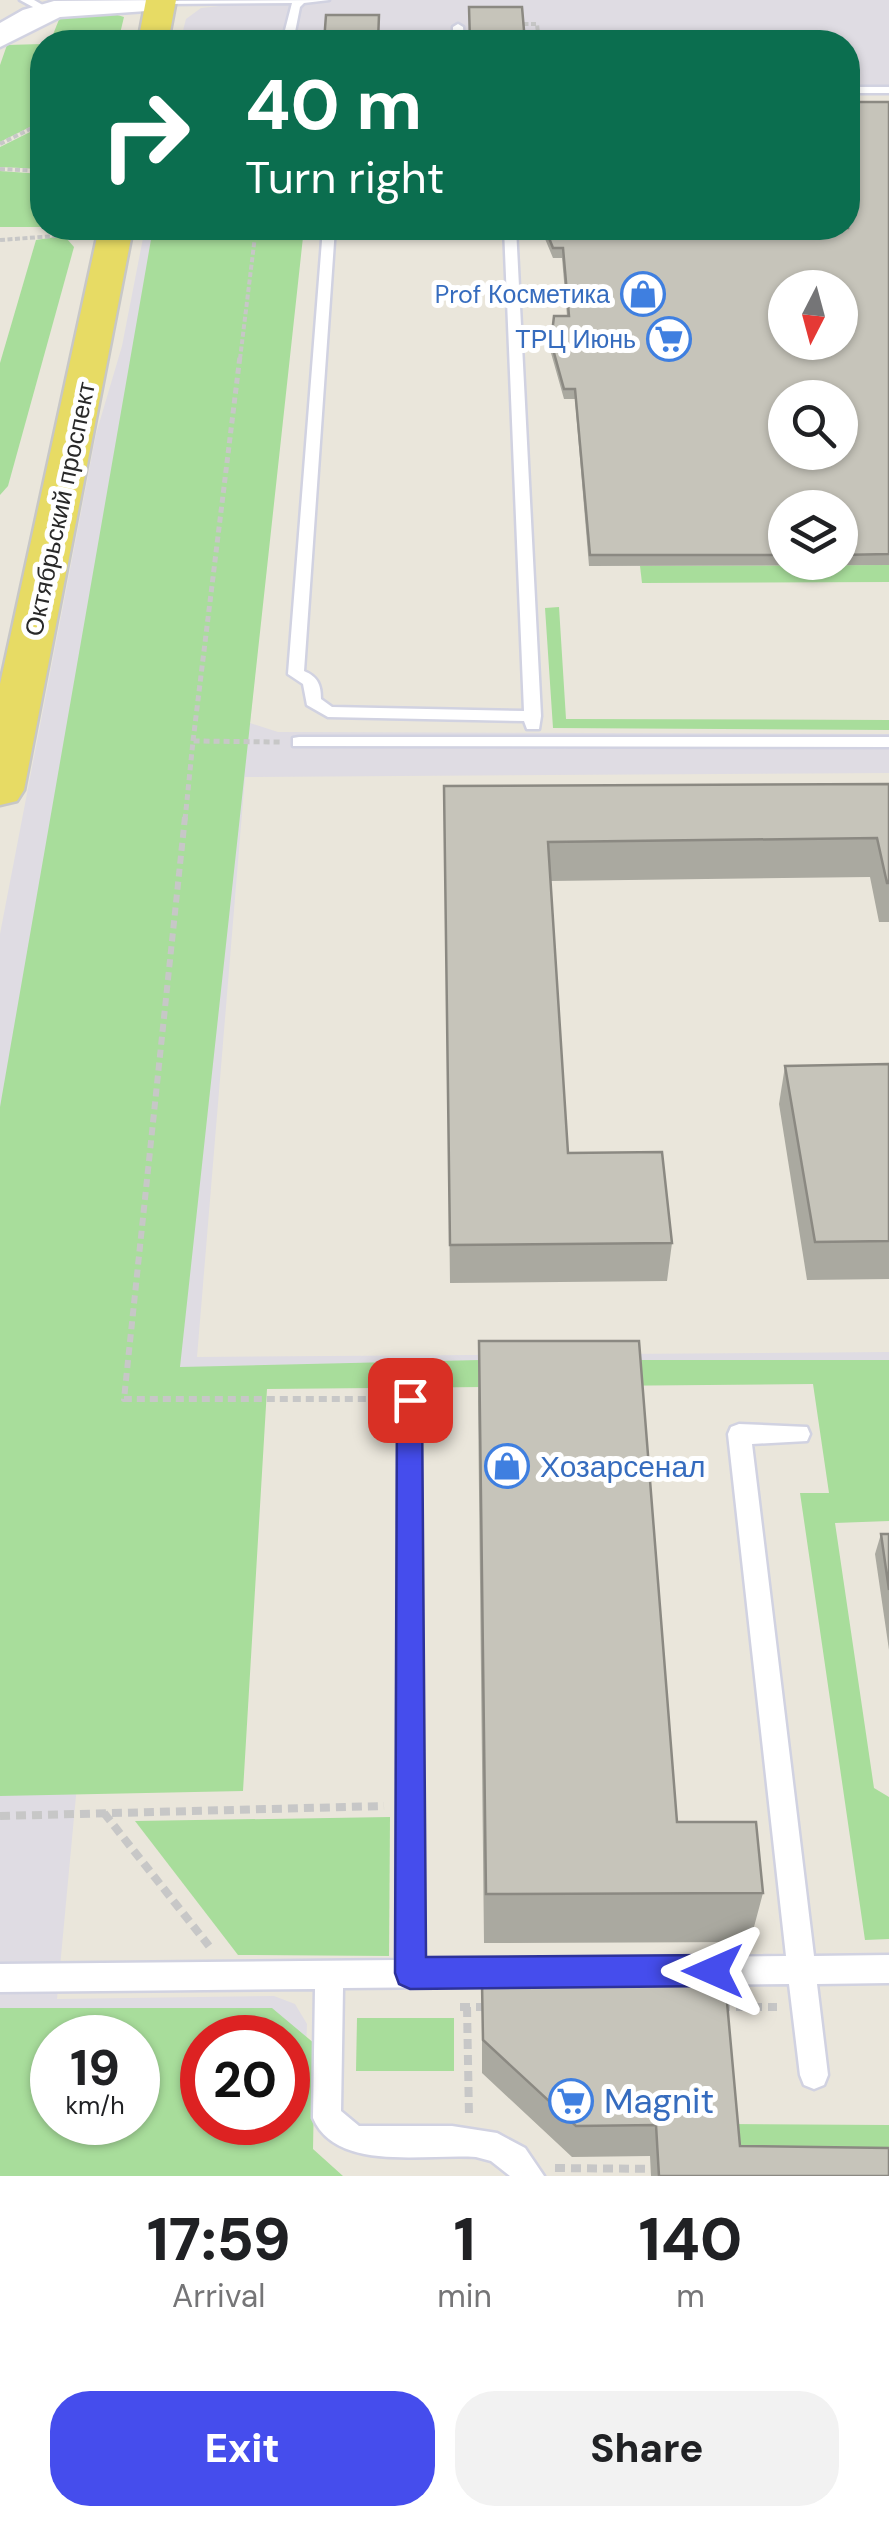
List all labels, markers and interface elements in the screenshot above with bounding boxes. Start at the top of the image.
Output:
text: 40 m [245,60,422,151]
icon: right [80,70,210,200]
text: Turn right [245,148,444,207]
north arrow [768,270,858,360]
map controls [768,270,858,580]
shop icon: Prof Косметика [620,271,666,317]
place label: Prof Косметика [435,278,610,311]
supermarket icon: ТРЦ Июнь [646,316,692,362]
place label: ТРЦ Июнь [515,323,636,356]
street label: Октябрьский проспект [17,378,103,639]
button: search [768,380,858,470]
button: layers [768,490,858,580]
pin [368,1358,453,1443]
icon: arrive [383,1373,438,1428]
shop icon: Хозарсенал [484,1443,530,1489]
place label: Хозарсенал [540,1447,706,1486]
position arrow [661,1919,765,2023]
speed limit sign: 20 [180,2015,310,2145]
text: 19 [70,2035,120,2101]
supermarket icon: Magnit [548,2078,594,2124]
place label: Magnit [604,2078,714,2124]
text: km/h [65,2089,125,2122]
text: 17:59 [147,2200,291,2279]
text: 1 [454,2200,476,2279]
text: 140 [639,2200,742,2279]
text: Arrival [172,2275,265,2317]
text: min [437,2275,492,2317]
text: m [676,2275,705,2317]
button: Exit [50,2391,435,2506]
button: Share [455,2391,839,2506]

